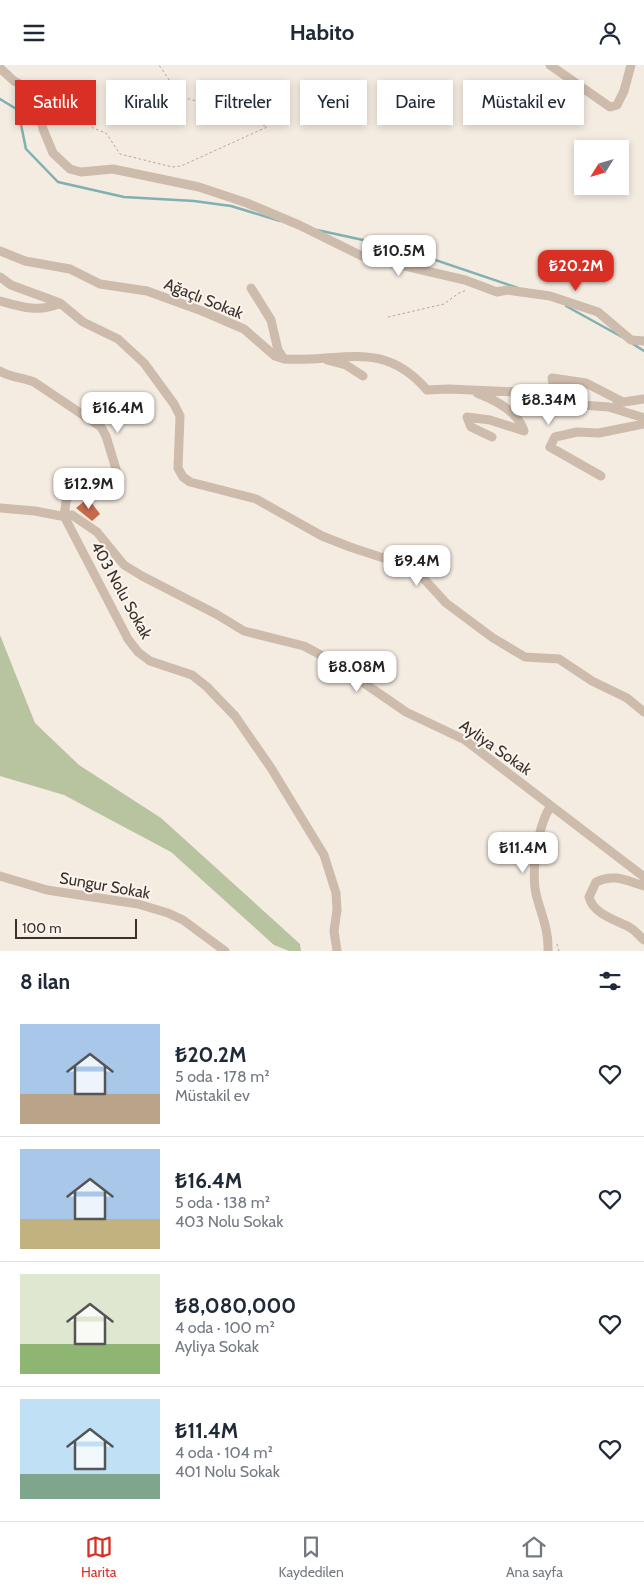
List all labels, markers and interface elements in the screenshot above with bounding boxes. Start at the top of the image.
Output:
icon: menu [20,19,48,47]
text: Habito [290,19,354,46]
icon: person [596,19,624,47]
chip: Satılık [15,80,96,125]
chip: Kiralık [106,80,186,125]
chip: Filtreler [196,80,290,125]
chip: Yeni [300,80,367,125]
chip: Daire [377,80,453,125]
chip: Müstakil ev [463,80,584,125]
north arrow [574,140,629,195]
map controls [574,140,629,195]
pin: ₺10.5M [358,235,440,277]
text: ₺10.5M [373,241,425,260]
pin: ₺20.2M [535,249,617,292]
text: ₺20.2M [549,256,603,275]
street label: Ağaçlı Sokak [161,274,247,323]
pin: ₺8.34M [508,383,590,426]
text: ₺8.34M [522,390,576,409]
pin: ₺16.4M [77,391,159,434]
text: ₺16.4M [92,398,144,417]
pin: ₺12.9M [48,467,130,510]
text: ₺12.9M [64,474,114,493]
street label: 403 Nolu Sokak [87,538,157,643]
pin: ₺9.4M [382,545,452,587]
text: ₺9.4M [394,551,440,570]
pin: ₺8.08M [316,651,398,693]
text: ₺8.08M [329,657,385,676]
street label: Ayliya Sokak [456,716,536,780]
pin: ₺11.4M [482,831,564,874]
text: ₺11.4M [499,838,547,857]
street label: Sungur Sokak [58,868,153,903]
scale bar [15,916,138,939]
text: 100 m [22,919,62,937]
icon: filters [596,967,624,995]
text: 8 ilan [20,969,70,994]
text: ₺20.2M [175,1042,246,1067]
icon: home [60,1044,120,1104]
icon: heart [596,1060,624,1088]
text: 5 oda · 178 m² [175,1067,270,1086]
text: Müstakil ev [175,1086,250,1105]
text: ₺16.4M [175,1168,242,1193]
icon: home [60,1169,120,1229]
icon: heart [596,1185,624,1213]
text: 5 oda · 138 m² [175,1193,270,1212]
text: 403 Nolu Sokak [175,1212,283,1231]
text: ₺8,080,000 [175,1293,296,1318]
icon: home [60,1294,120,1354]
icon: heart [596,1310,624,1338]
text: 4 oda · 100 m² [175,1318,275,1337]
text: Ayliya Sokak [175,1337,259,1356]
text: ₺11.4M [175,1418,238,1443]
icon: home [60,1419,120,1479]
icon: heart [596,1435,624,1463]
text: 4 oda · 104 m² [175,1443,273,1462]
text: 401 Nolu Sokak [175,1462,280,1481]
tab: Harita [81,1533,116,1581]
tab: Kaydedilen [279,1533,344,1581]
tab: Ana sayfa [506,1533,563,1581]

